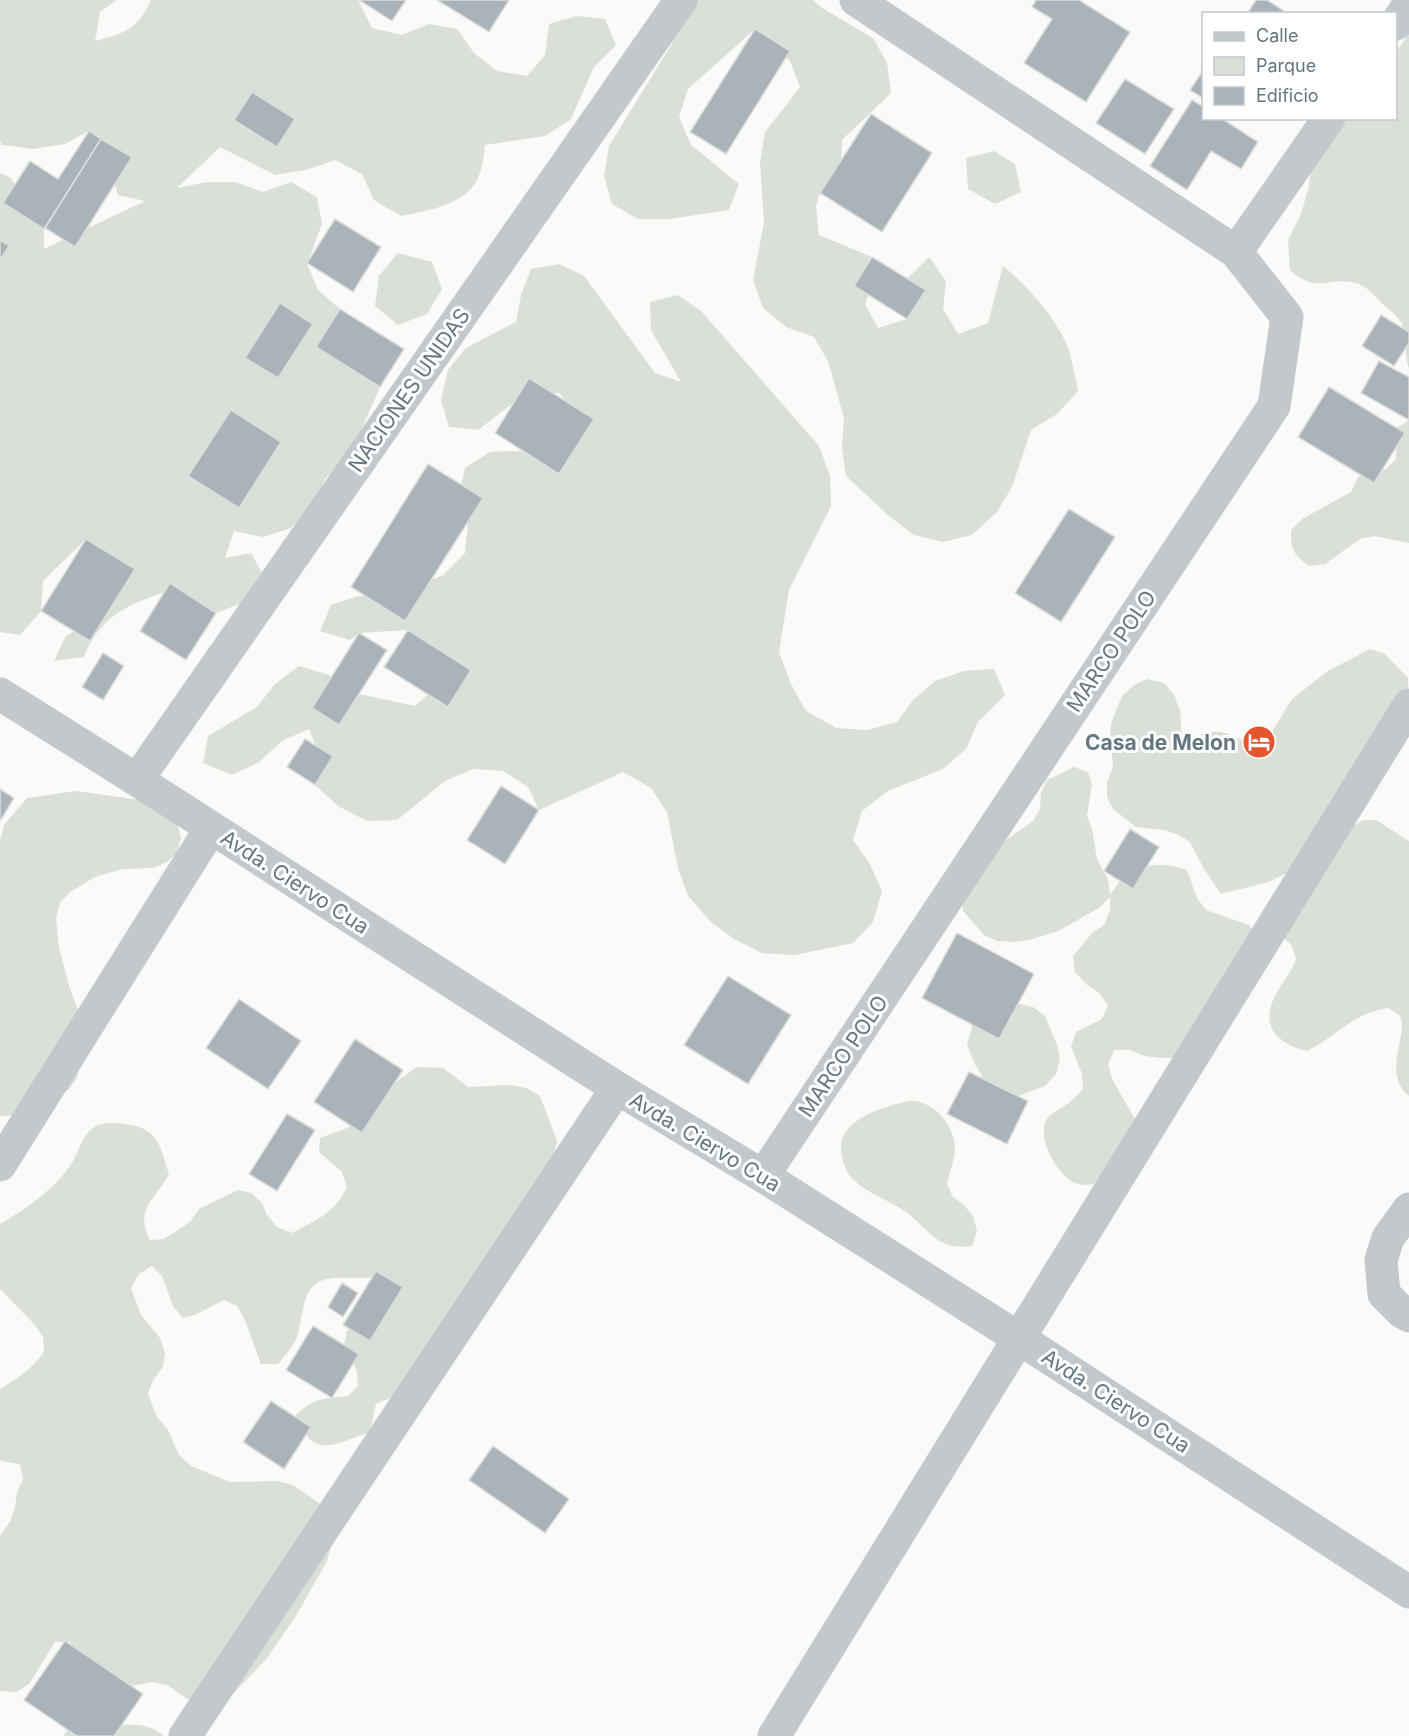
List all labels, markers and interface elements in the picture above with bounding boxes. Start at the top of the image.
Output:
legend [1202,12,1397,120]
text: Calle [1256,25,1298,46]
text: Parque [1256,55,1316,76]
text: Edificio [1256,85,1319,106]
street label: NACIONES UNIDAS [343,303,475,477]
street label: MARCO POLO [1061,586,1161,716]
hotel icon: Casa de Melon [1241,724,1277,760]
place label: Casa de Melon [1085,730,1236,755]
street label: Avda. Ciervo Cua [216,825,374,939]
street label: MARCO POLO [793,991,893,1121]
street label: Avda. Ciervo Cua [625,1087,785,1197]
street label: Avda. Ciervo Cua [1037,1344,1195,1458]

